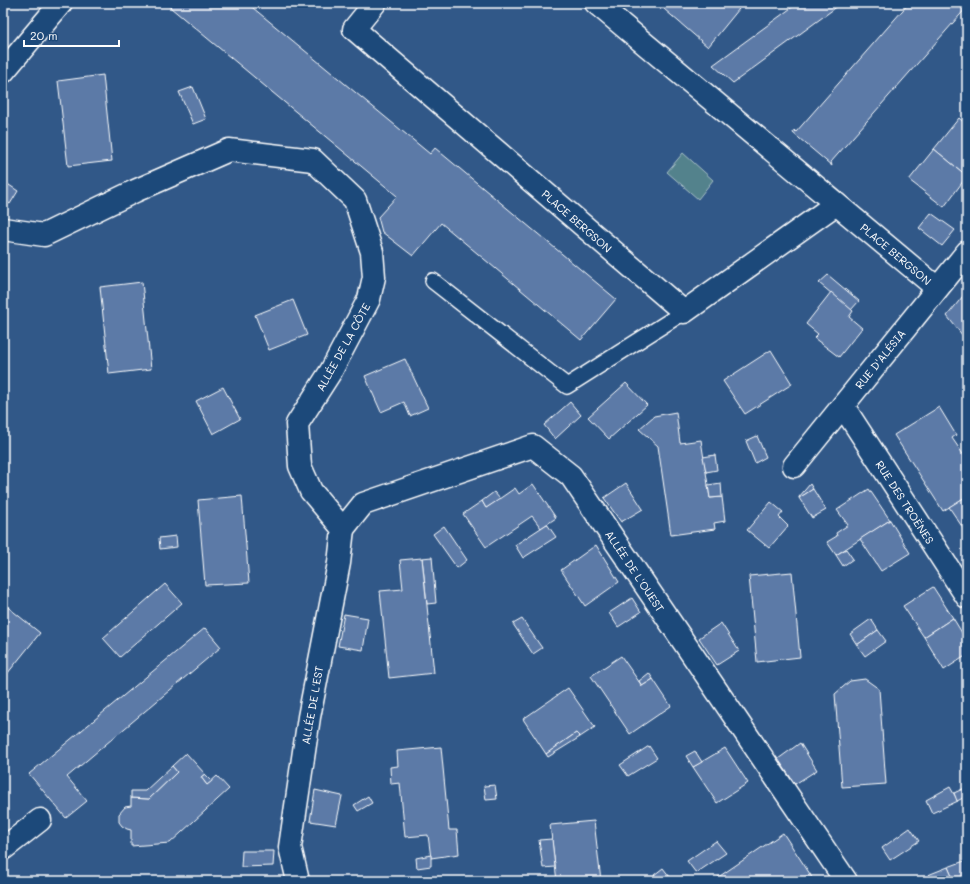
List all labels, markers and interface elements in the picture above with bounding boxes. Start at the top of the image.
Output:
scale bar [24,22,119,48]
text: 20 m [30,27,58,43]
street label: PLACE BERGSON [539,186,615,256]
street label: PLACE BERGSON [857,220,935,288]
street label: ALLÉE DE LA CÔTE [313,300,373,394]
street label: RUE D'ALÉSIA [851,326,909,392]
street label: RUE DES TROËNES [872,457,938,547]
street label: ALLÉE DE L'OUEST [602,527,668,615]
street label: ALLÉE DE L'EST [298,665,326,745]

